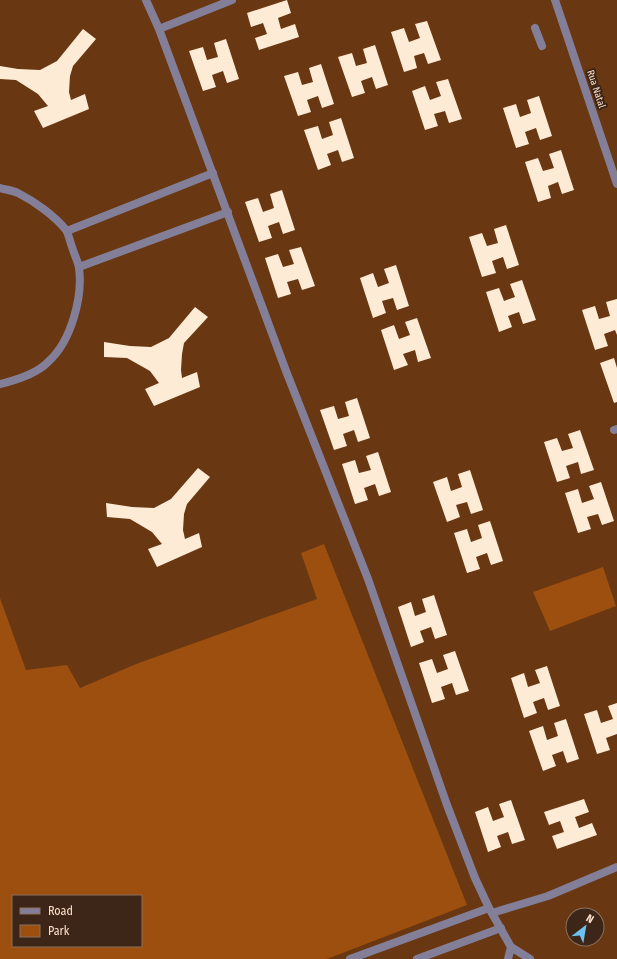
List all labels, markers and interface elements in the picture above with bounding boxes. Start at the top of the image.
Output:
street label: Rua Natal [584,68,608,110]
legend [12,895,142,947]
text: Road [48,904,73,918]
north arrow [565,907,605,947]
text: N [584,912,596,926]
text: Park [48,924,70,938]

